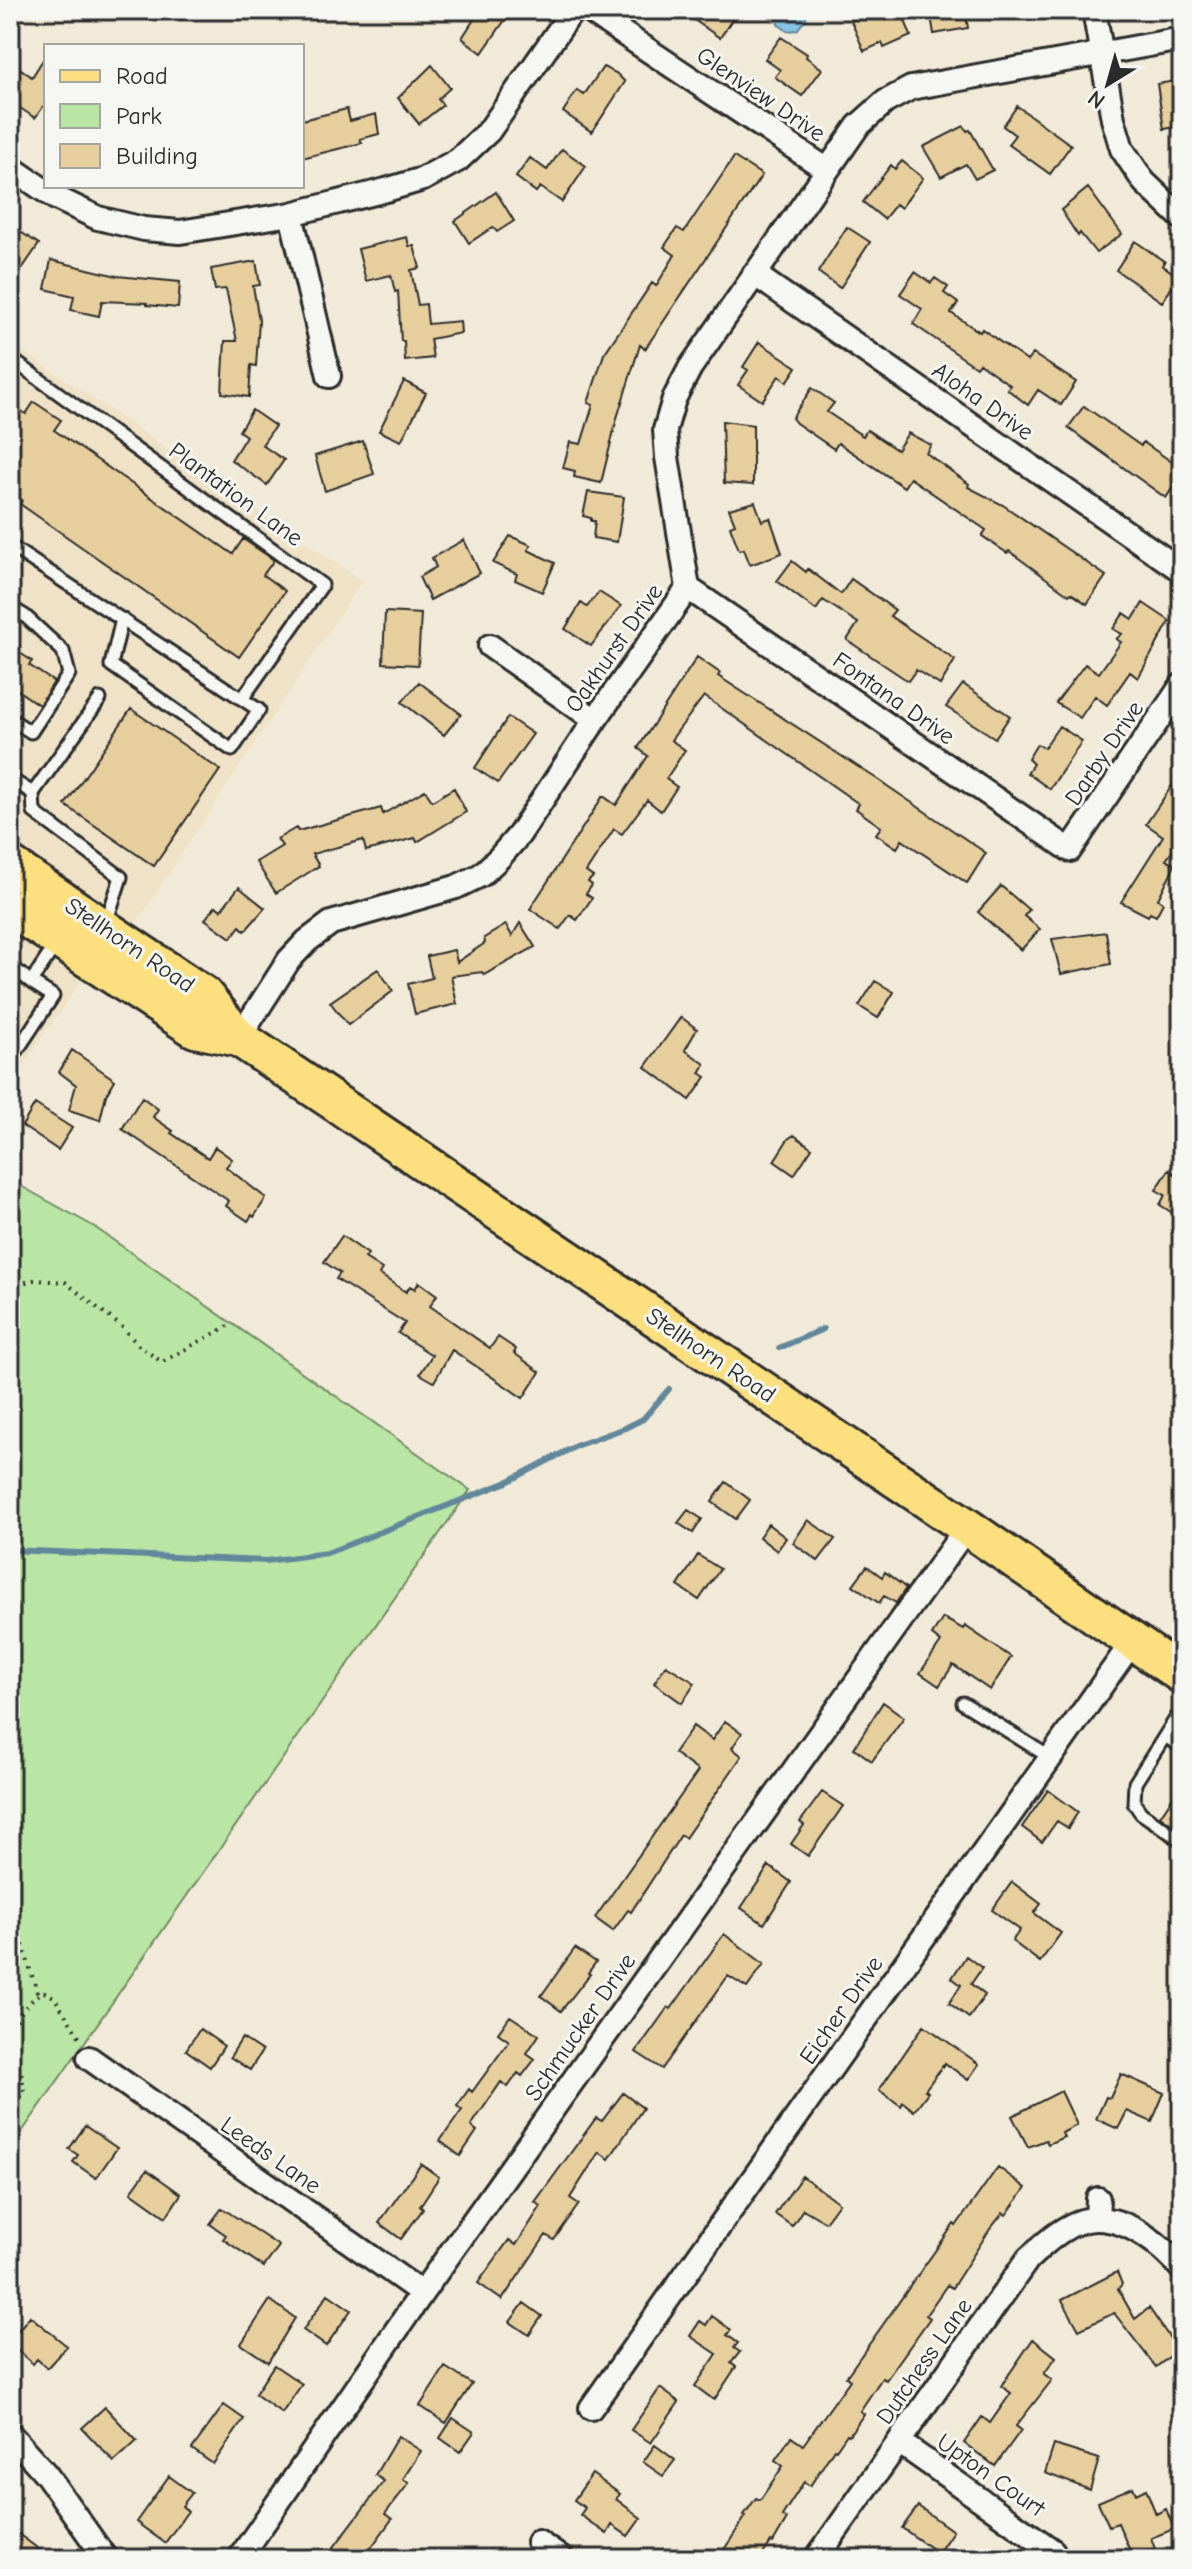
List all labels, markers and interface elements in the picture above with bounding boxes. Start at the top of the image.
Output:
street label: Glenview Drive [691,41,831,147]
legend [44,44,304,188]
north arrow [1068,44,1148,124]
text: Road [116,62,168,90]
text: N [1083,84,1110,114]
text: Park [116,102,162,130]
text: Building [116,142,198,170]
street label: Aloha Drive [927,356,1039,446]
street label: Plantation Lane [164,436,308,552]
street label: Oakhurst Drive [559,578,669,718]
street label: Fontana Drive [828,646,960,750]
street label: Darby Drive [1059,695,1149,811]
street label: Stellhorn Road [60,891,200,999]
street label: Stellhorn Road [641,1301,781,1409]
street label: Schmucker Drive [519,1948,641,2106]
street label: Eicher Drive [794,1951,888,2069]
street label: Leeds Lane [216,2110,326,2200]
street label: Dutchess Lane [870,2293,978,2429]
street label: Upton Court [932,2428,1051,2523]

